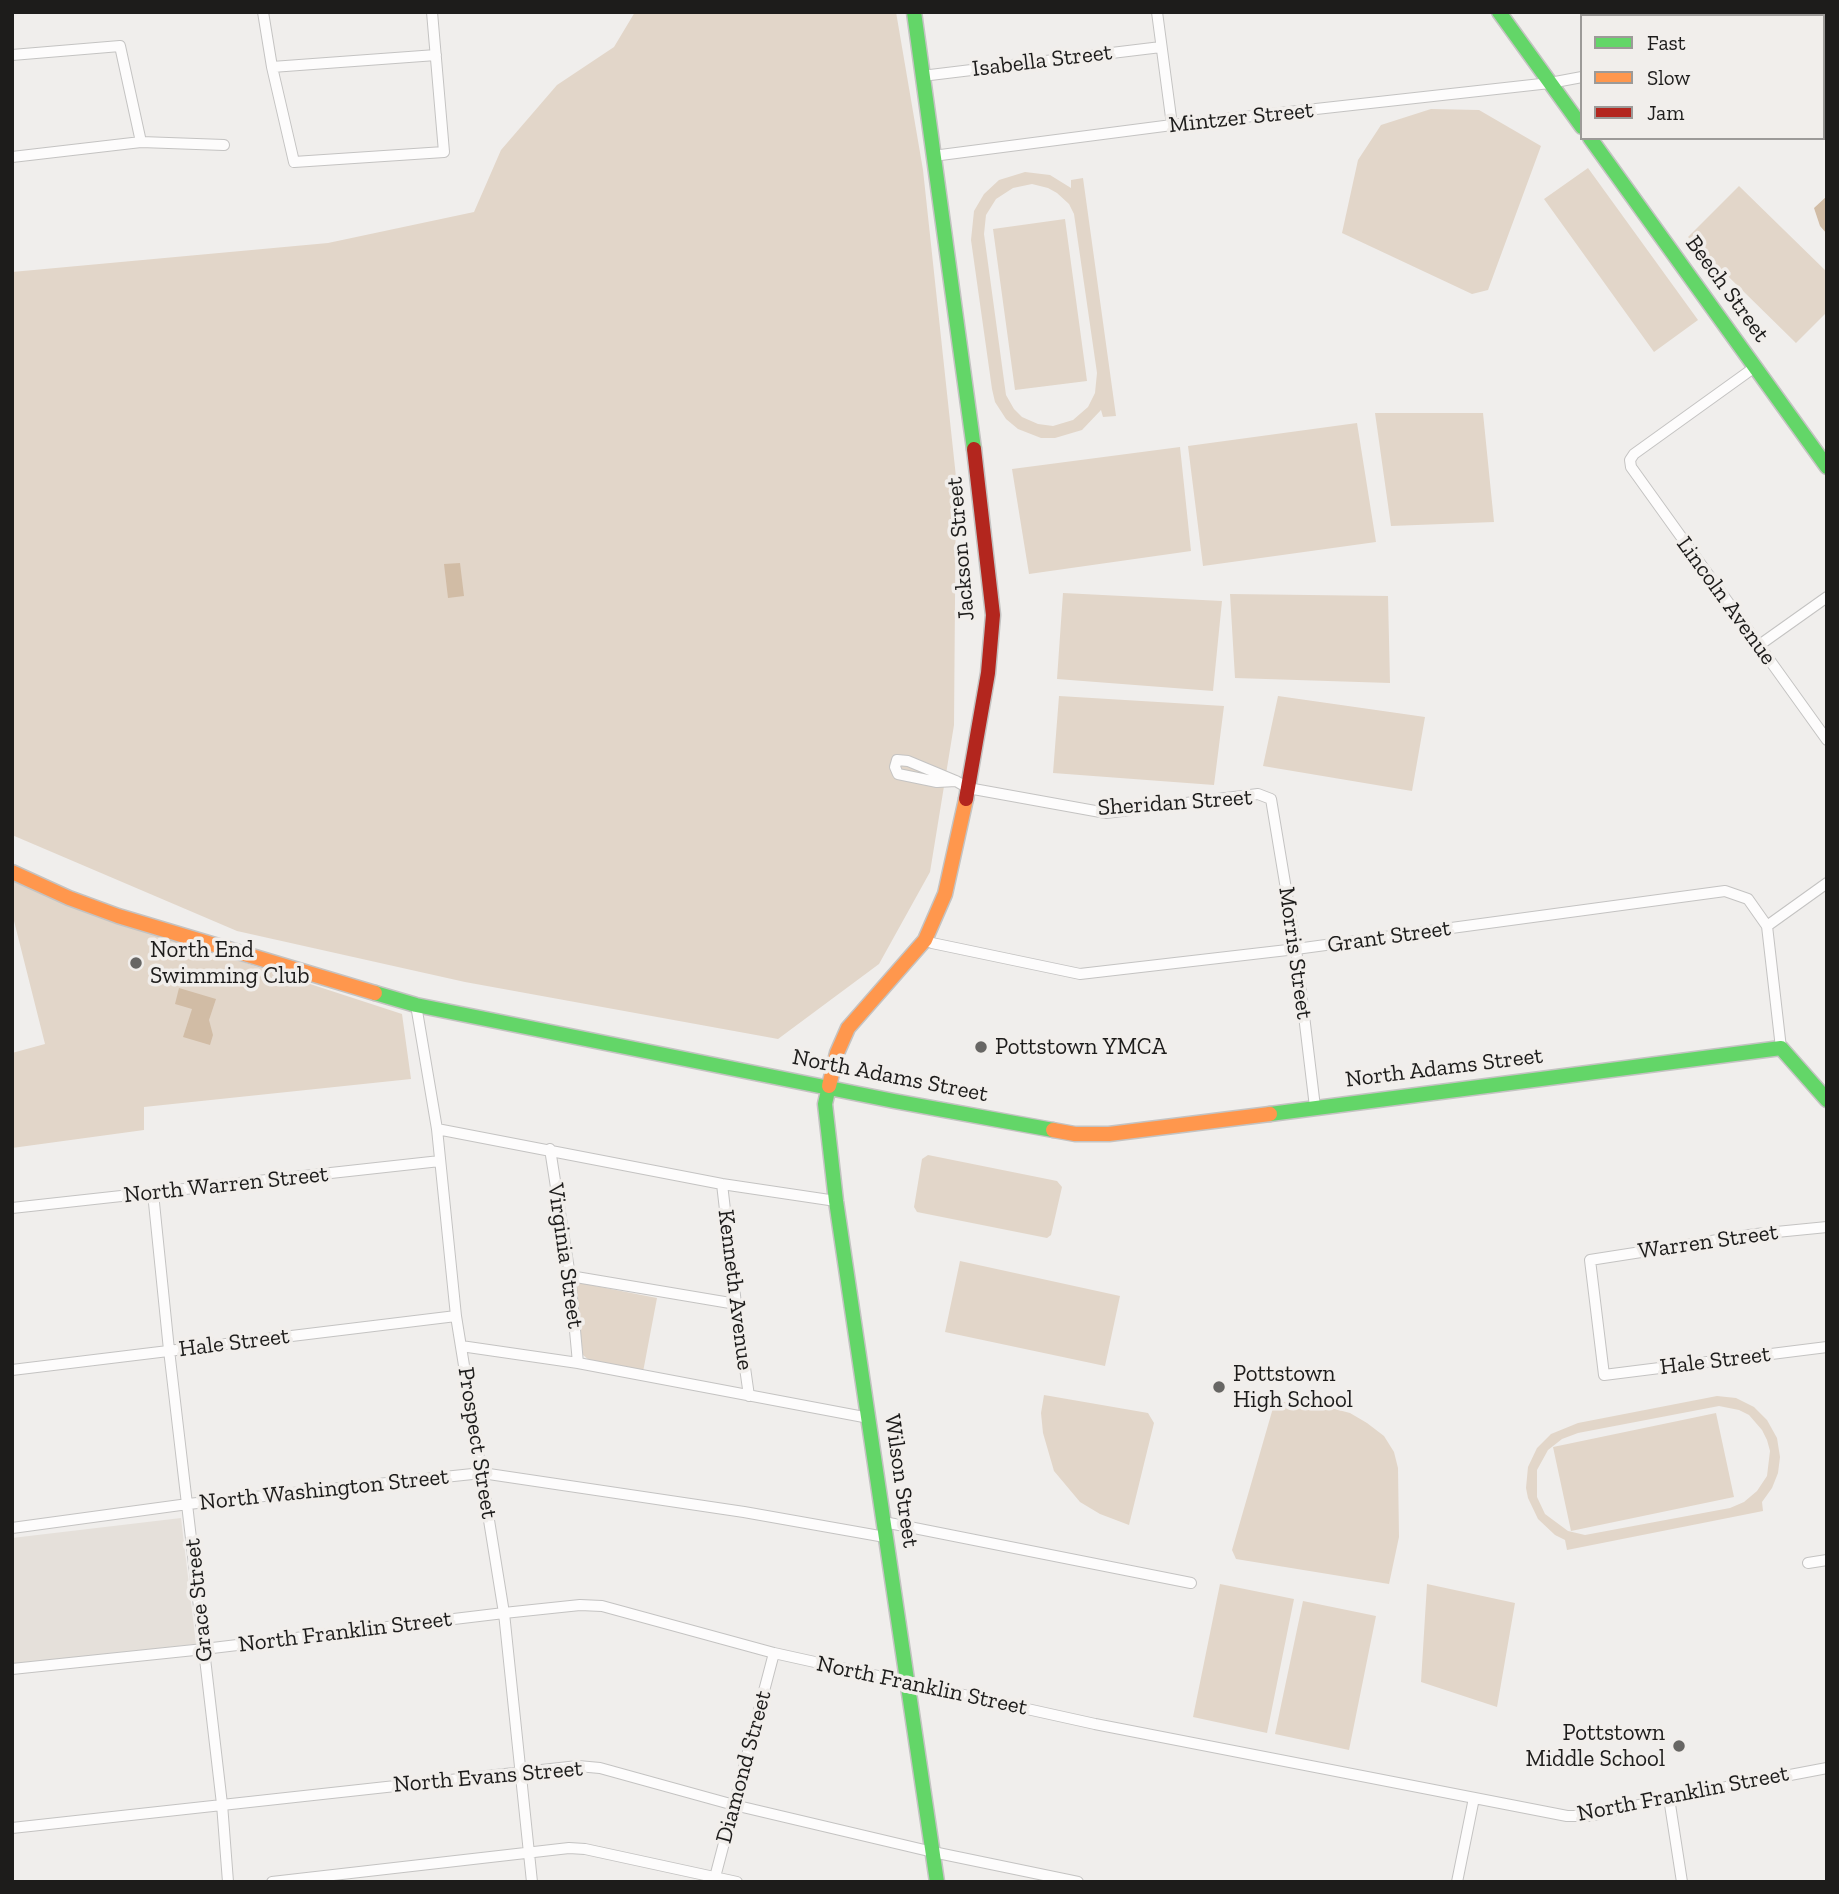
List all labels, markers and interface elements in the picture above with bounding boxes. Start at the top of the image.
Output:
legend [1580,14,1825,140]
text: Fast [1647,30,1686,55]
street label: Isabella Street [970,39,1114,83]
text: Slow [1647,65,1690,90]
street label: Mintzer Street [1167,97,1315,139]
text: Jam [1647,100,1684,125]
street label: Beech Street [1679,230,1775,348]
street label: Jackson Street [941,476,981,622]
street label: Lincoln Avenue [1670,531,1782,671]
street label: Sheridan Street [1097,784,1253,822]
street label: Morris Street [1272,885,1318,1021]
street label: Grant Street [1326,915,1452,959]
place label: North End Swimming Club [150,936,309,990]
marker: North End Swimming Club [128,955,144,971]
place label: Pottstown YMCA [995,1033,1167,1061]
marker: Pottstown YMCA [973,1039,989,1055]
street label: North Adams Street [1344,1042,1544,1094]
street label: North Adams Street [790,1043,990,1109]
street label: North Warren Street [122,1161,330,1209]
street label: Virginia Street [541,1182,589,1330]
street label: Kenneth Avenue [711,1208,759,1372]
street label: Warren Street [1636,1219,1780,1265]
street label: Hale Street [177,1323,291,1363]
street label: Hale Street [1658,1341,1772,1381]
place label: Pottstown High School [1233,1360,1353,1414]
street label: Prospect Street [451,1365,503,1521]
marker: Pottstown High School [1211,1379,1227,1395]
street label: Wilson Street [878,1412,924,1550]
street label: North Washington Street [198,1463,450,1517]
street label: Grace Street [179,1537,219,1663]
street label: North Franklin Street [237,1605,453,1659]
street label: North Franklin Street [814,1650,1030,1722]
street label: Diamond Street [710,1688,778,1846]
place label: Pottstown Middle School [1525,1719,1665,1773]
marker: Pottstown Middle School [1671,1738,1687,1754]
street label: North Evans Street [392,1755,584,1799]
street label: North Franklin Street [1575,1760,1791,1828]

